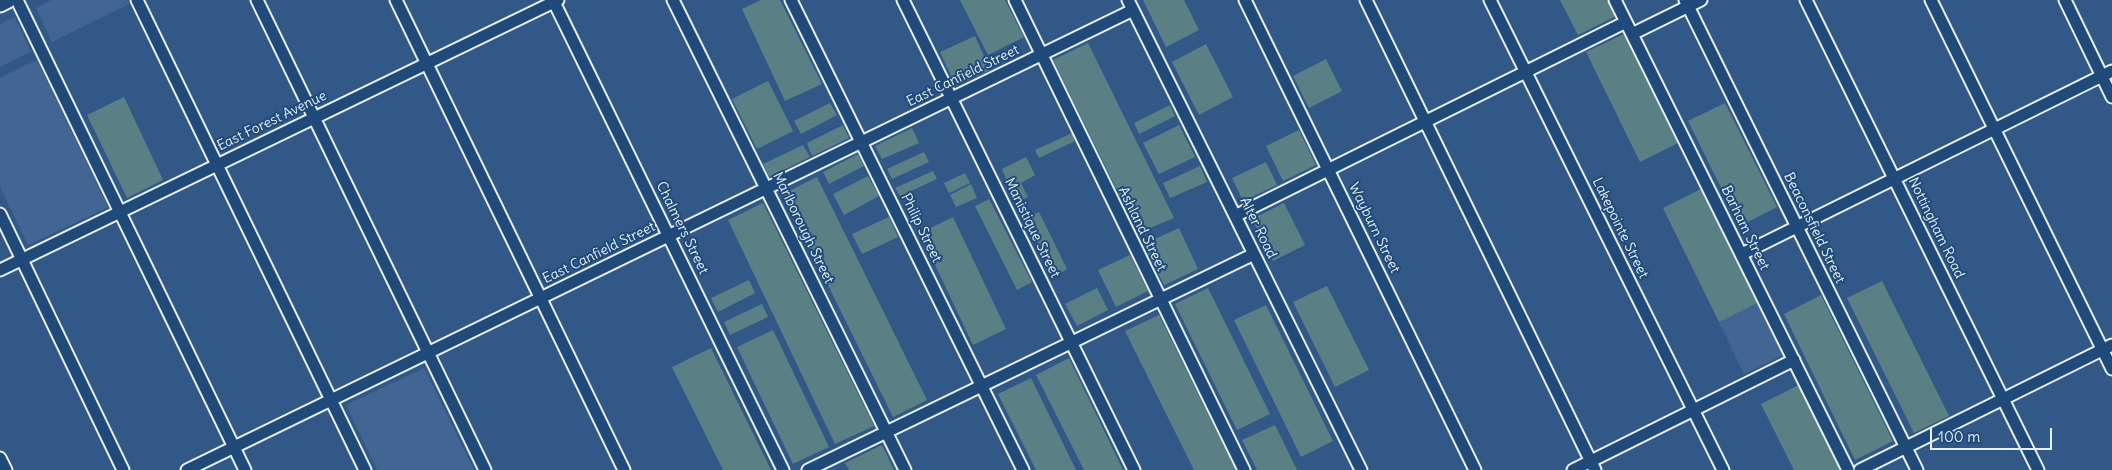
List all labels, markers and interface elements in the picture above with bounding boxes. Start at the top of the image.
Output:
street label: East Canfield Street [904,42,1022,110]
street label: East Forest Avenue [214,87,330,155]
street label: Marlborough Street [769,170,837,286]
street label: Beaconsfield Street [1780,170,1848,286]
street label: Manistique Street [1001,175,1063,281]
street label: Lakepointe Street [1588,175,1652,281]
street label: Nottingham Road [1904,175,1968,281]
street label: Chalmers Street [652,179,712,277]
street label: Wayburn Street [1345,180,1403,276]
street label: Barham Street [1717,183,1773,273]
street label: Ashland Street [1114,184,1170,274]
street label: Philip Street [897,191,945,265]
street label: Alter Road [1236,195,1280,261]
street label: East Canfield Street [540,219,658,287]
scale bar [1932,418,2054,450]
text: 100 m [1938,427,1980,446]

